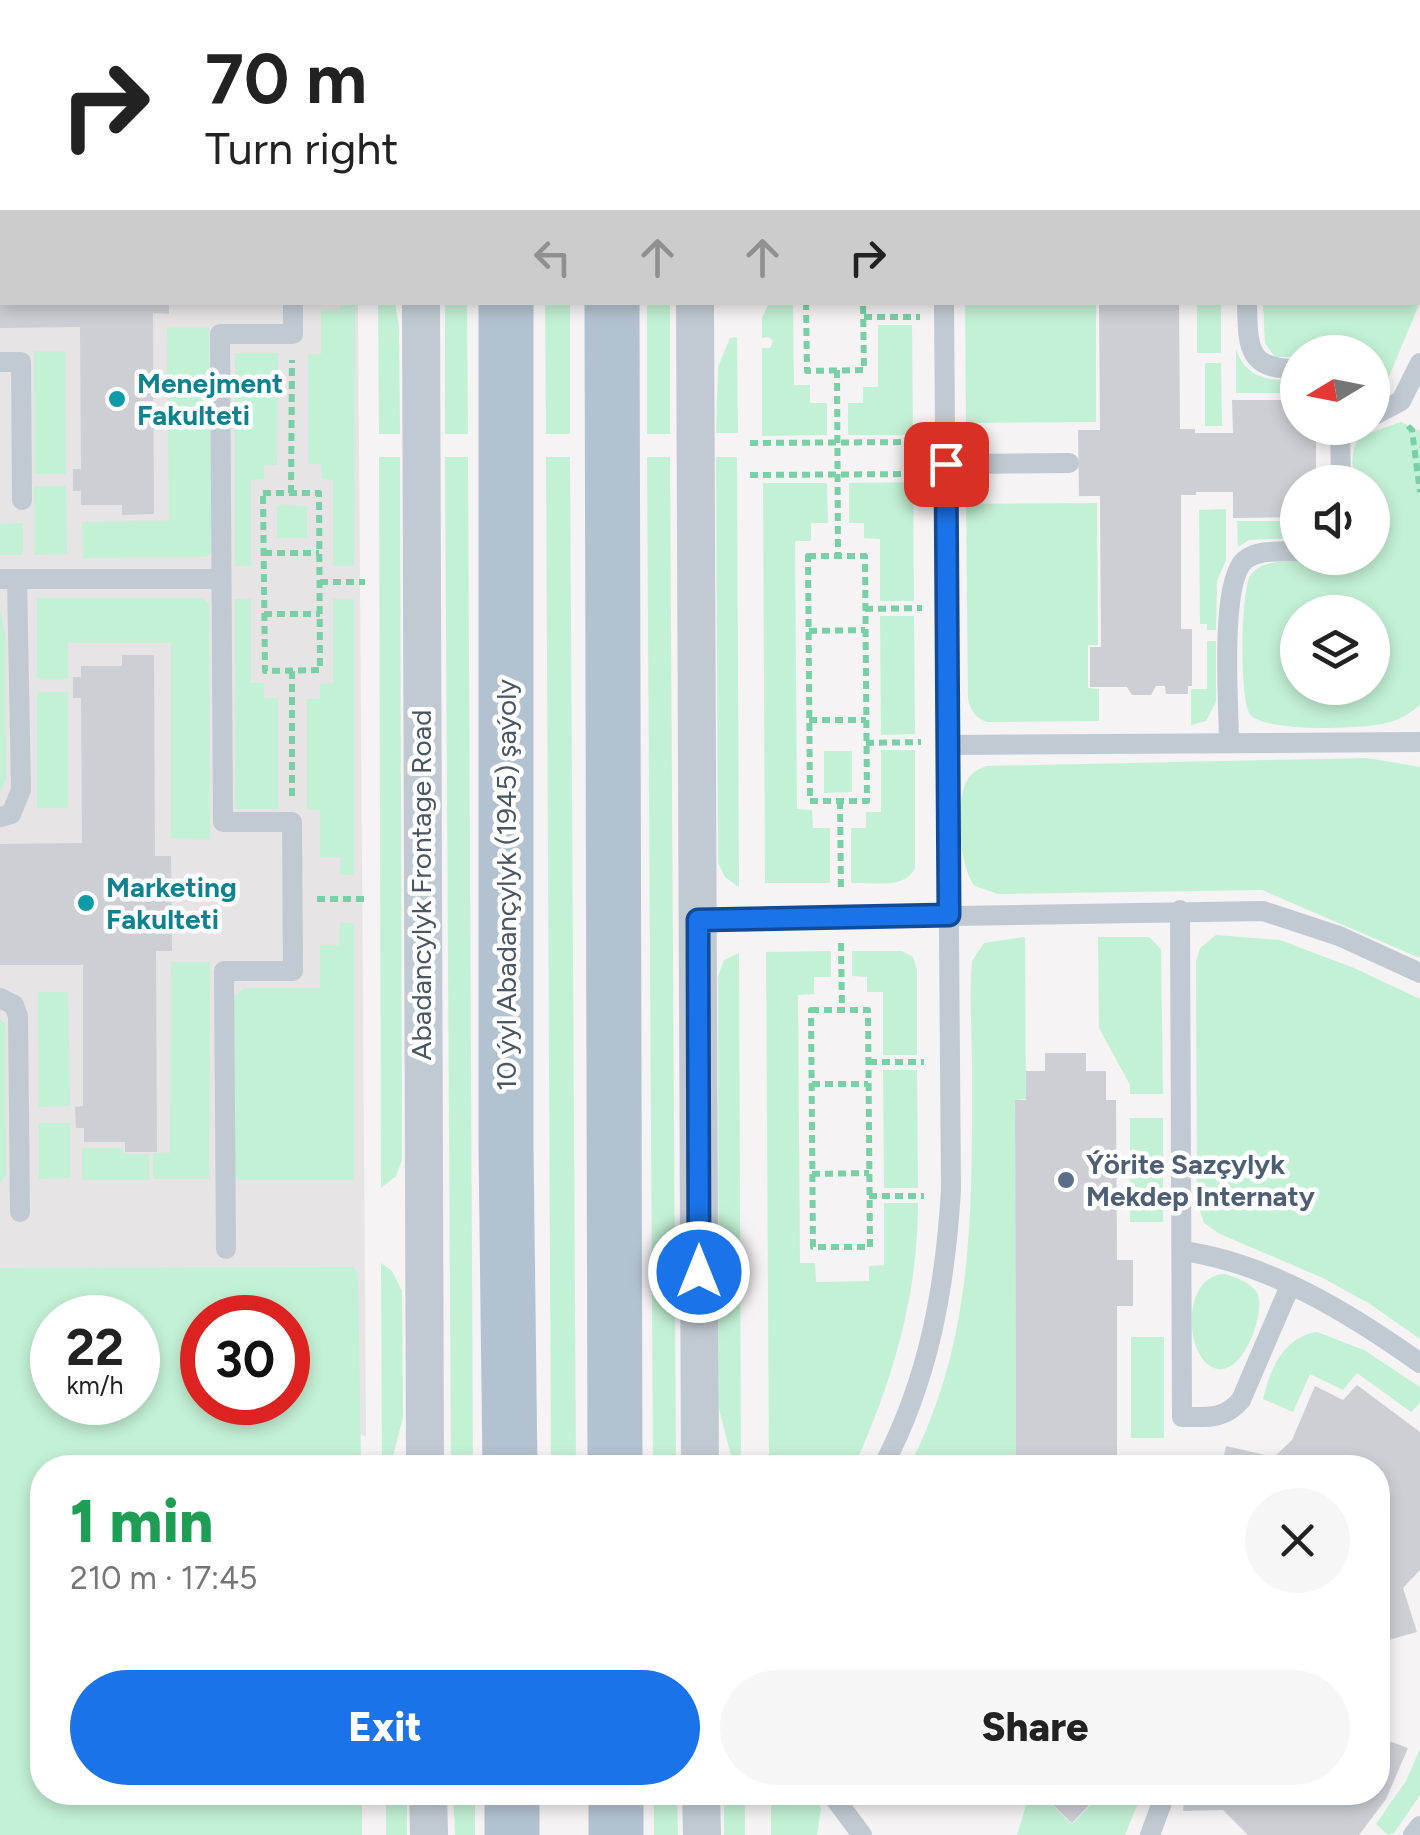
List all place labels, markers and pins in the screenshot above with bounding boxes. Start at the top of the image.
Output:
place label: Menejment Fakulteti [137,366,283,432]
marker: Menejment Fakulteti [106,388,128,410]
pin [904,422,989,507]
place label: Marketing Fakulteti [106,870,237,936]
marker: Marketing Fakulteti [75,892,97,914]
place label: Ýörite Sazçylyk Mekdep Internaty [1086,1147,1316,1213]
marker: Ýörite Sazçylyk Mekdep Internaty [1055,1169,1077,1191]

